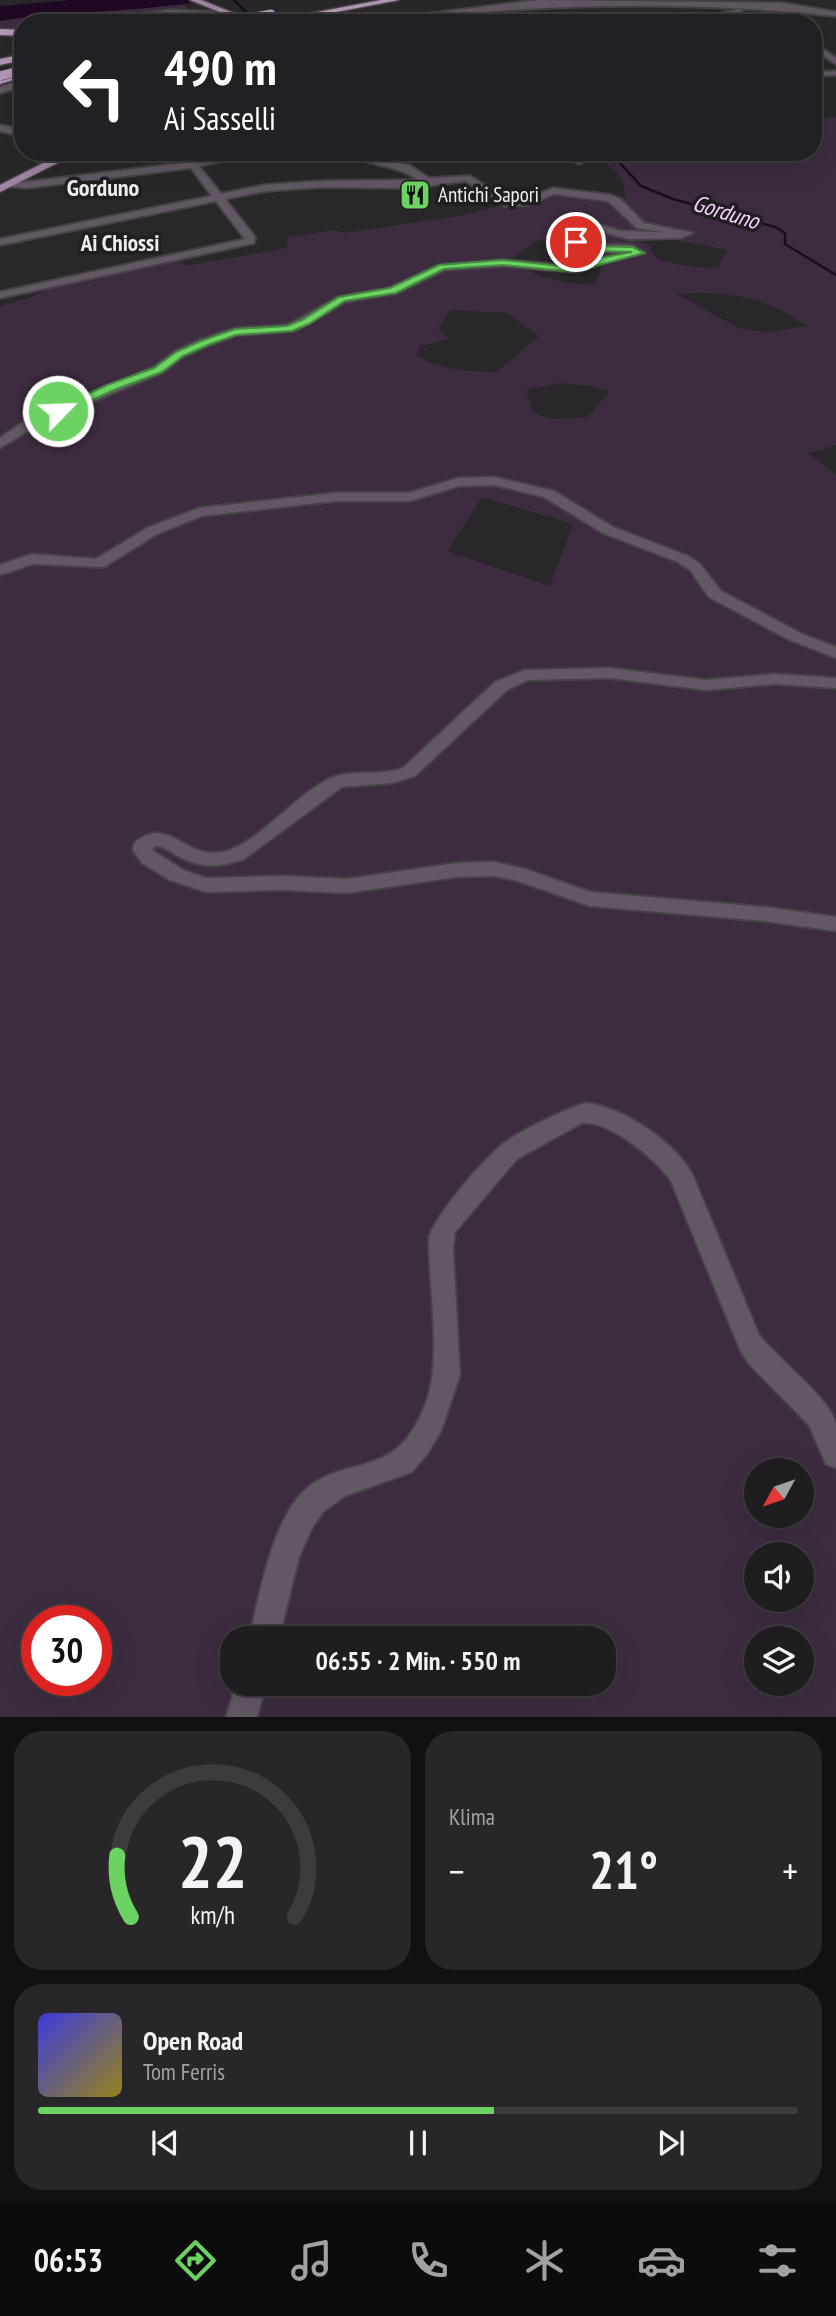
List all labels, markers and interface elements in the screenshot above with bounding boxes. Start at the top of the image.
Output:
text: 490 m [164,35,277,99]
icon: left [49,42,140,133]
text: Ai Sasselli [164,97,276,139]
district label: Gorduno [67,172,140,203]
restaurant icon: Antichi Sapori [398,178,432,212]
place label: Antichi Sapori [438,181,539,208]
water label: Gorduno [690,188,765,236]
pin [546,212,606,272]
icon: arrive [557,223,595,261]
district label: Ai Chiossi [80,228,159,257]
position arrow [21,374,95,448]
north arrow [744,1458,814,1528]
map controls [744,1458,814,1696]
button: sound [744,1542,814,1612]
speed limit sign: 30 [21,1605,112,1696]
button: layers [744,1626,814,1696]
text: 06:55 · 2 Min. · 550 m [316,1644,520,1677]
text: Klima [449,1802,495,1831]
text: 22 [178,1813,247,1907]
text: 21° [589,1836,658,1903]
text: − [449,1846,465,1895]
text: + [782,1846,798,1895]
text: km/h [190,1898,235,1930]
text: Open Road [143,2024,243,2057]
text: Tom Ferris [143,2057,225,2086]
icon: previous [146,2124,184,2162]
icon: pause [399,2124,437,2162]
icon: next [652,2124,690,2162]
icon: directions [171,2236,220,2285]
icon: music [287,2236,336,2285]
icon: phone [404,2236,453,2285]
icon: climate [520,2236,569,2285]
icon: car [637,2236,686,2285]
icon: filters [753,2236,802,2285]
text: 06:53 [34,2239,103,2281]

